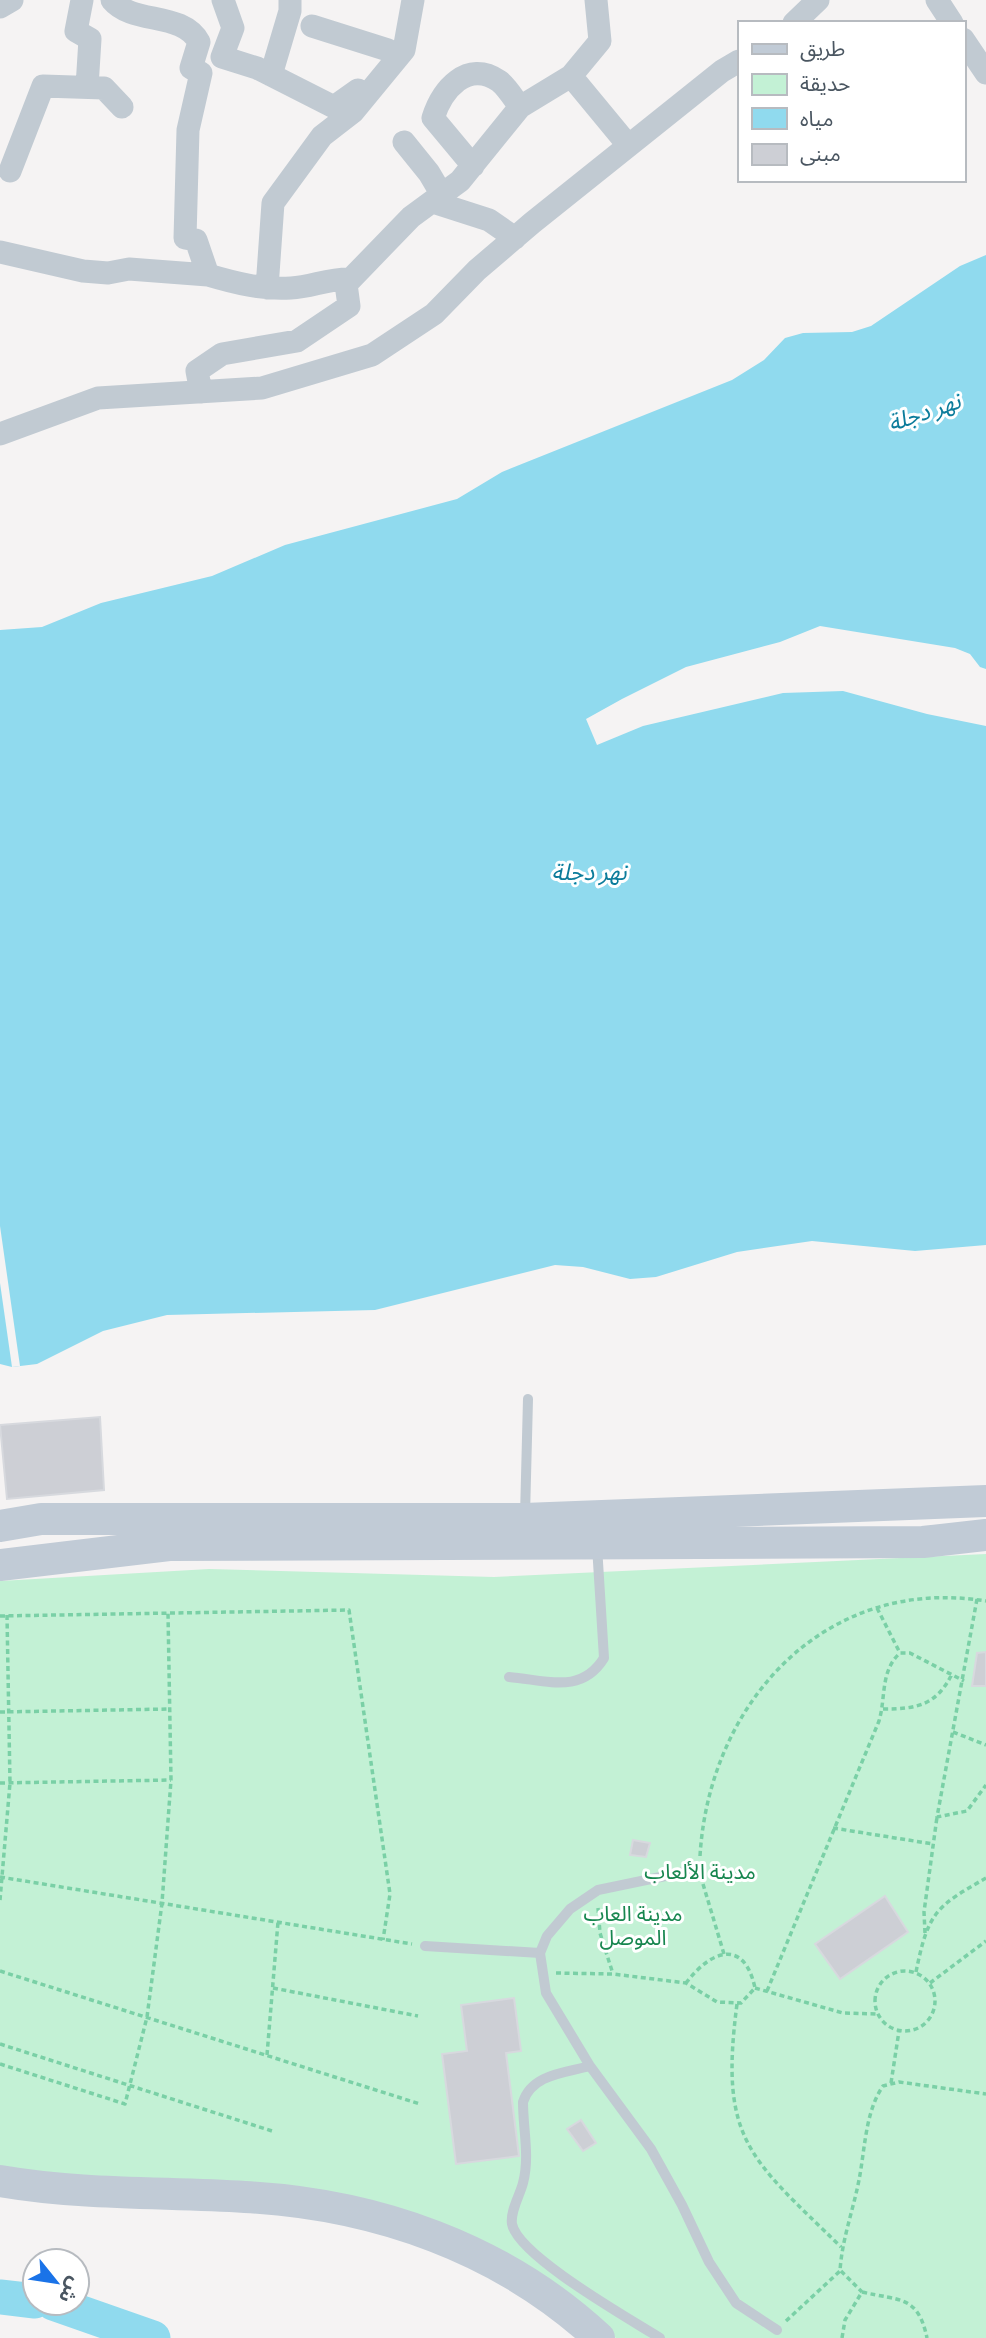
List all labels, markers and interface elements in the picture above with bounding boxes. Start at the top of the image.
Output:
legend [738,21,965,182]
text: طريق [800,36,845,62]
text: حديقة [800,71,850,97]
text: مياه [800,106,833,132]
text: مبنى [800,141,841,167]
water label: نهر دجلة [884,386,966,437]
water label: نهر دجلة [552,858,628,886]
park label: مدينة الألعاب [644,1859,756,1885]
park label: مدينة العاب الموصل [583,1901,683,1951]
north arrow [21,2247,91,2317]
text: ش [54,2273,87,2307]

